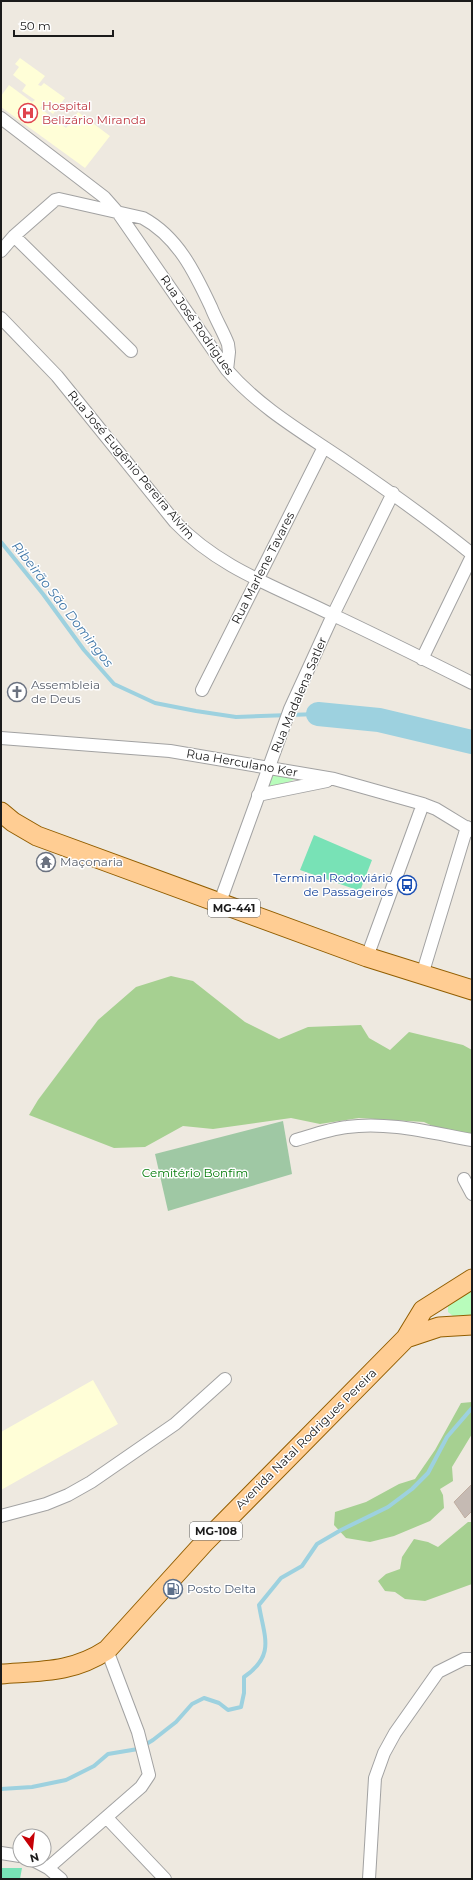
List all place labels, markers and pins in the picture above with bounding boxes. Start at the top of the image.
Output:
place label: Hospital Belizário Miranda [42,98,146,127]
hospital icon: Hospital Belizário Miranda [17,102,39,124]
place label: Assembleia de Deus [31,677,100,706]
church icon: Assembleia de Deus [6,681,28,703]
temple icon: Maçonaria [35,851,57,873]
place label: Maçonaria [60,854,123,869]
place label: Terminal Rodoviário de Passageiros [273,870,393,899]
bus stop icon: Terminal Rodoviário de Passageiros [396,874,418,896]
fuel station icon: Posto Delta [162,1578,184,1600]
place label: Posto Delta [187,1581,256,1596]

